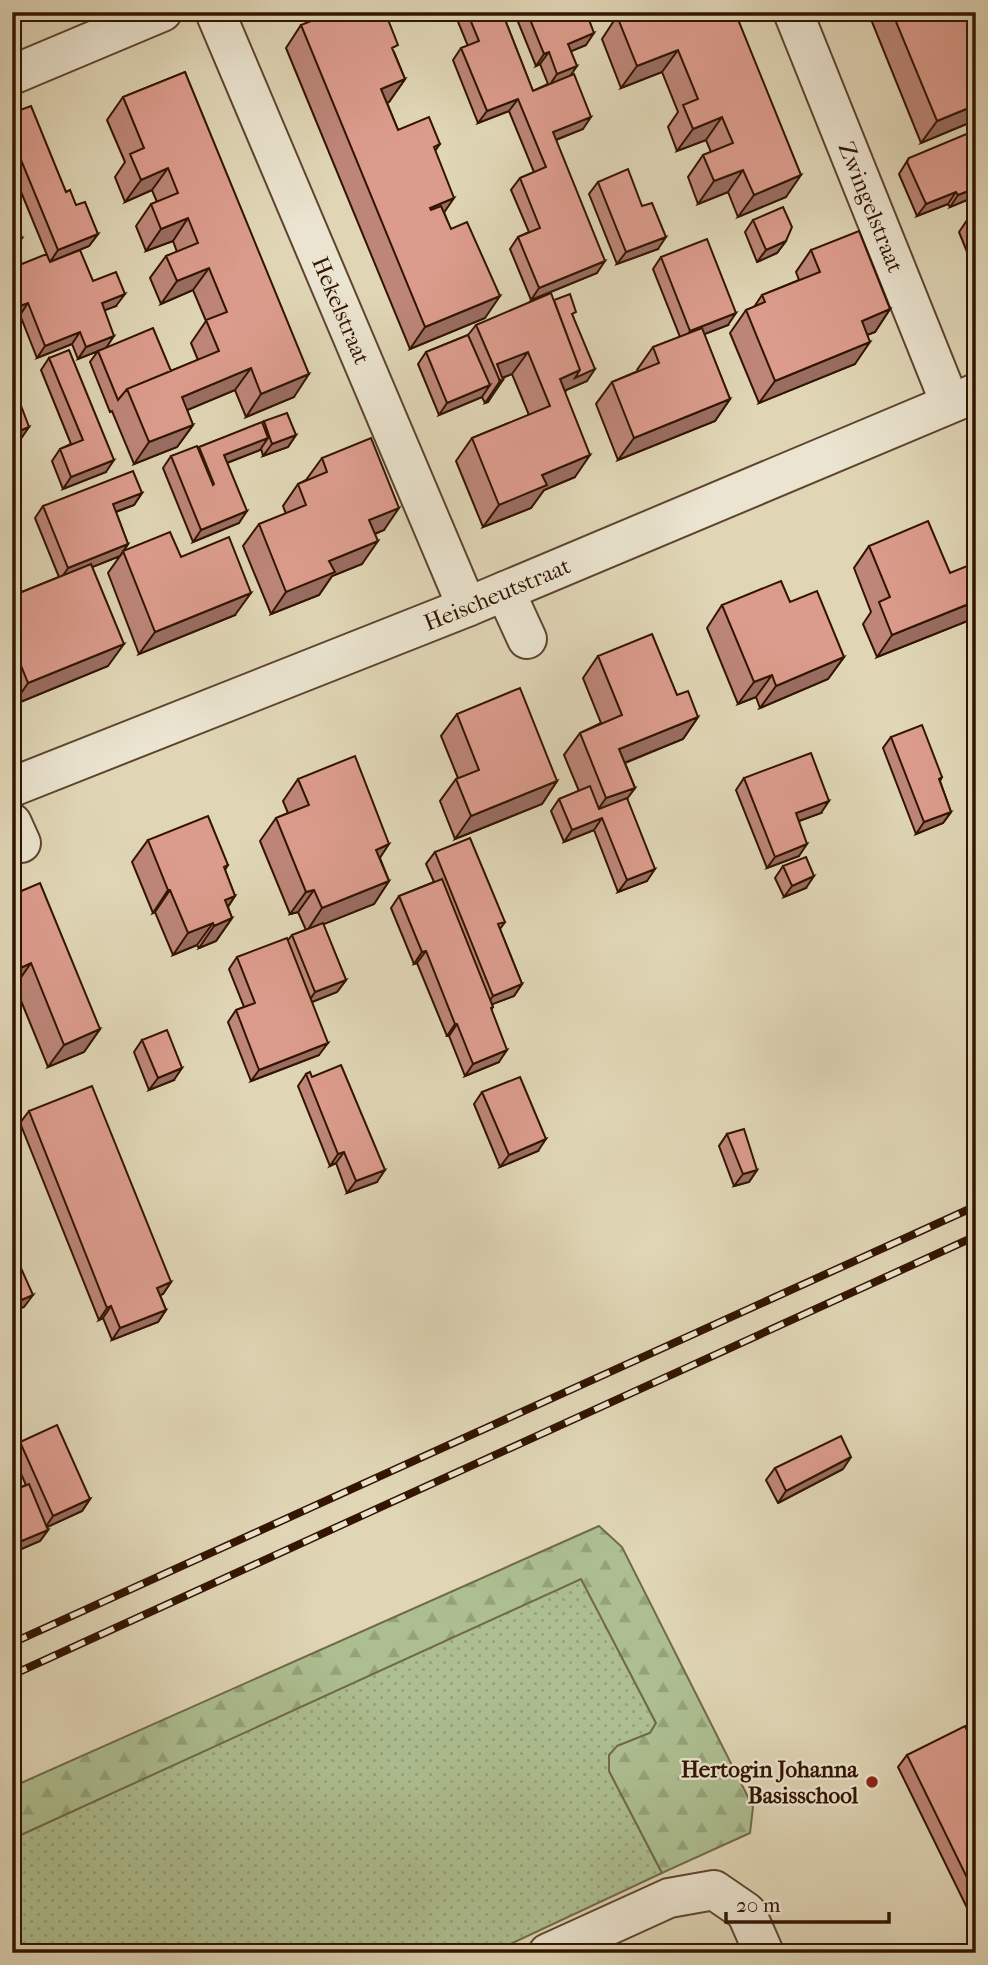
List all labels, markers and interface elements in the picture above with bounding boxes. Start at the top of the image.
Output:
street label: Zwingelstraat [832,138,909,276]
street label: Hekelstraat [306,253,376,368]
street label: Heischeutstraat [420,552,574,637]
place label: Hertogin Johanna Basisschool [681,1756,859,1809]
marker: Hertogin Johanna Basisschool [864,1774,880,1790]
scale bar [726,1881,888,1925]
text: 20 m [736,1893,781,1917]

